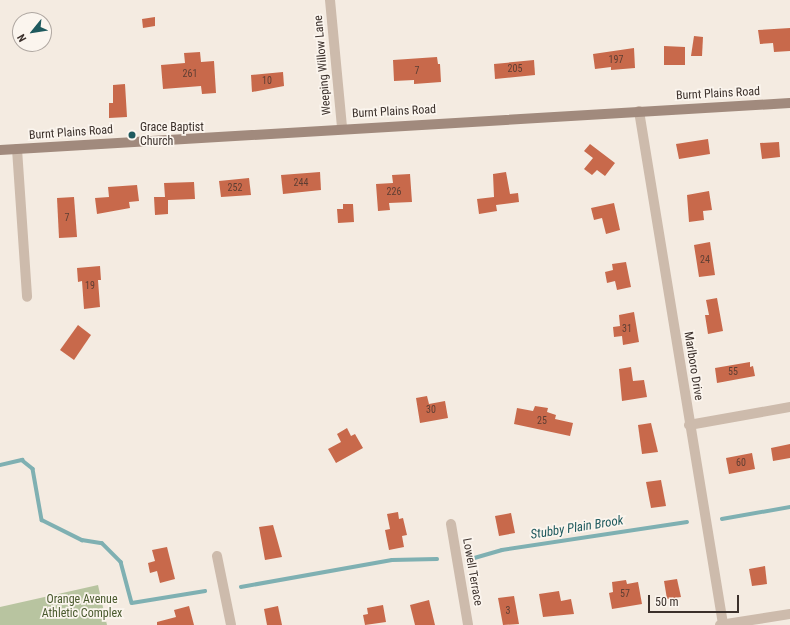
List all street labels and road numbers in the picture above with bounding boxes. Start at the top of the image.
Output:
street label: Weeping Willow Lane [311,14,335,116]
street label: Burnt Plains Road [676,85,760,103]
street label: Burnt Plains Road [352,103,436,121]
street label: Burnt Plains Road [29,123,113,143]
street label: Marlboro Drive [680,331,706,401]
street label: Lowell Terrace [459,537,485,607]

